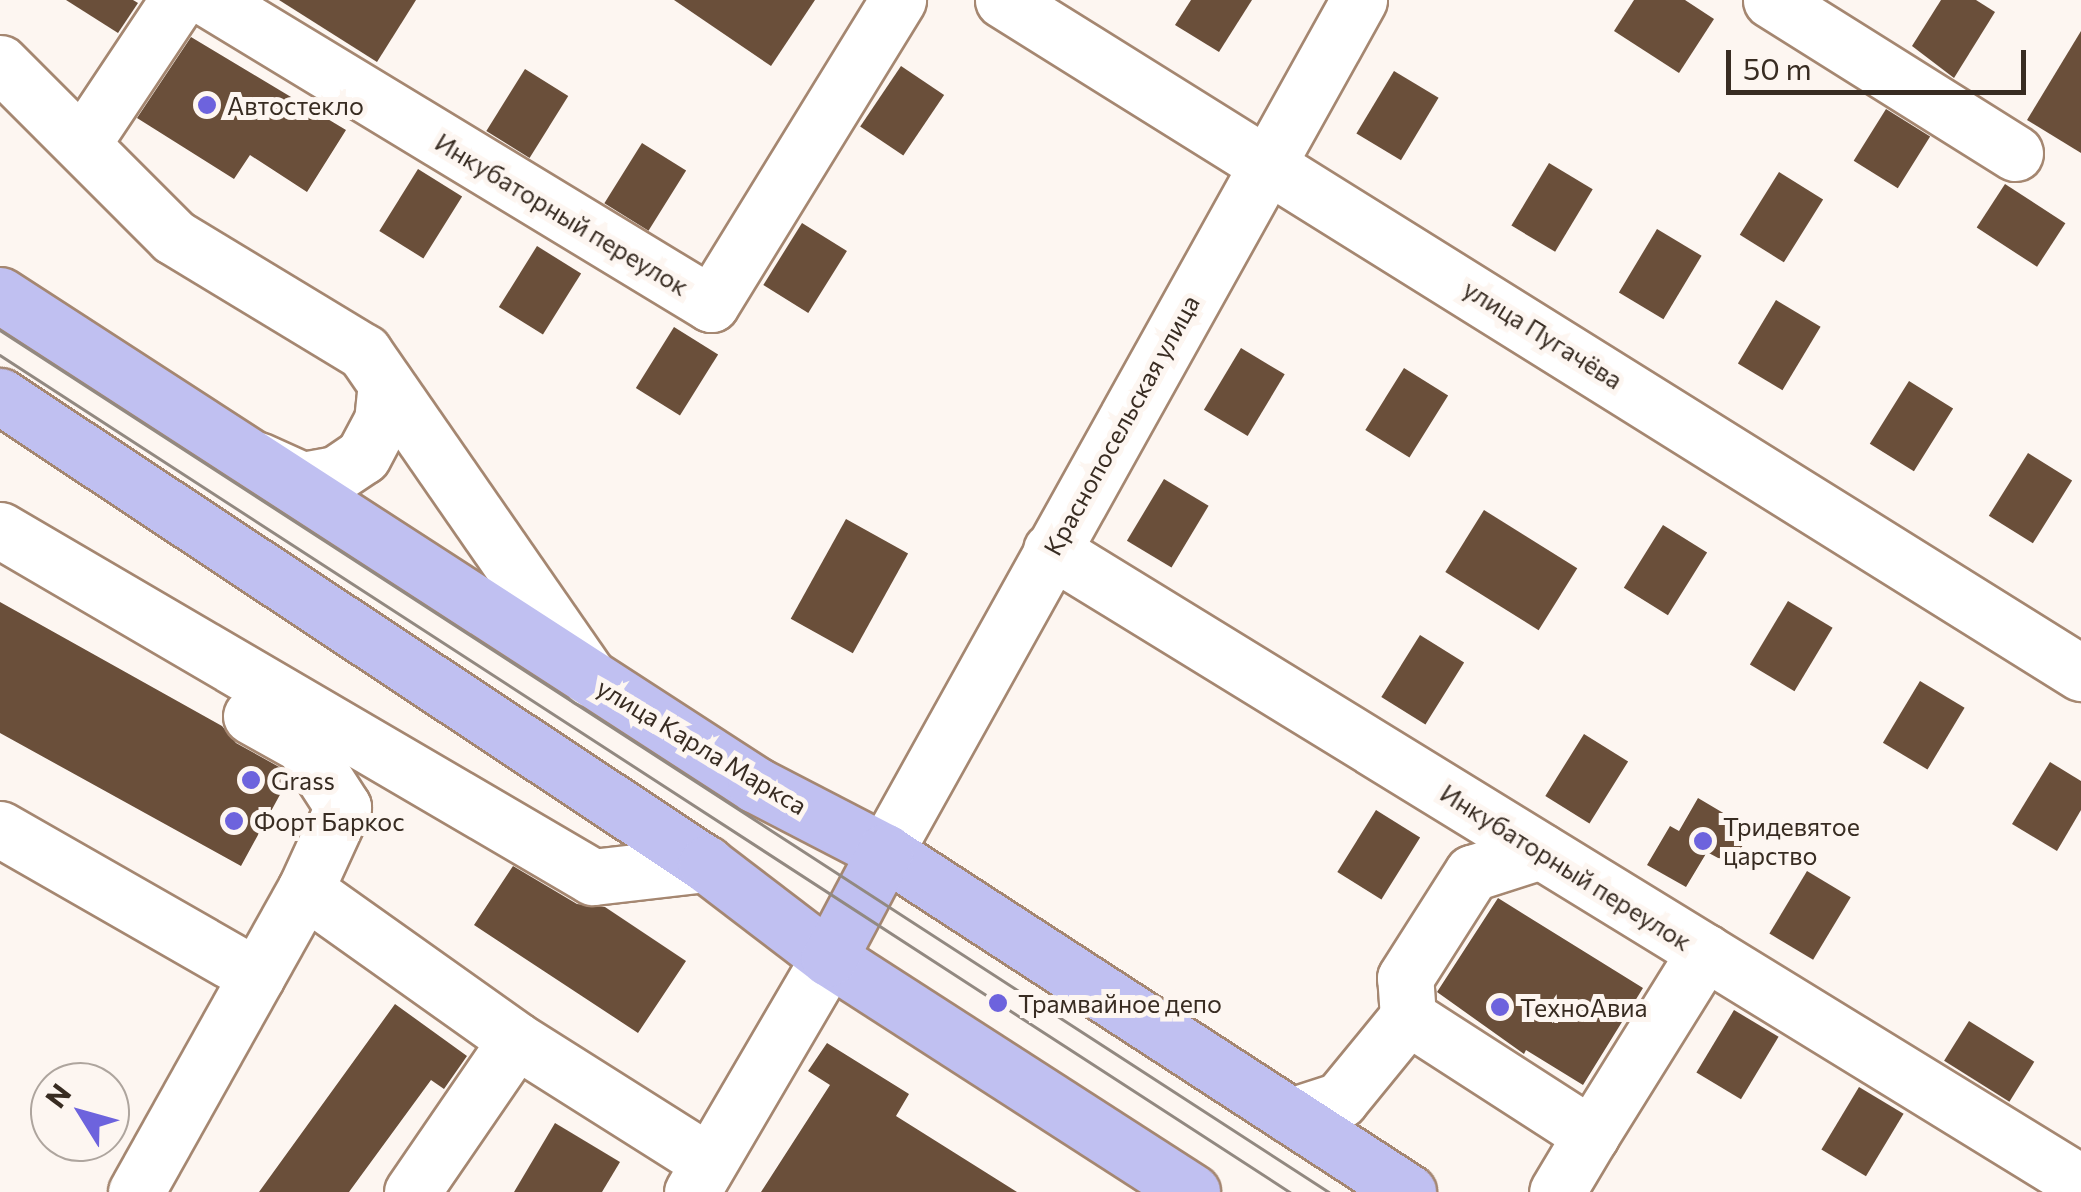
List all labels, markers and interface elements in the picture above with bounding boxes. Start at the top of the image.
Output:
scale bar [1731,30,2031,92]
text: 50 m [1743,49,1812,86]
place label: Автостекло [227,90,364,120]
marker: Автостекло [196,94,218,116]
street label: Инкубаторный переулок [430,126,694,302]
street label: улица Пугачёва [1458,273,1628,395]
street label: Краснопосельская улица [1037,290,1205,560]
street label: улица Карла Маркса [592,672,812,820]
place label: Grass [271,765,335,795]
marker: Grass [240,769,262,791]
street label: Инкубаторный переулок [1435,777,1697,957]
place label: Форт Баркос [254,806,405,836]
marker: Форт Баркос [223,810,245,832]
place label: Тридевятое царство [1723,812,1860,871]
marker: Тридевятое царство [1692,830,1714,852]
place label: Трамвайное депо [1018,988,1222,1018]
marker: Трамвайное депо [987,992,1009,1014]
place label: ТехноАвиа [1520,992,1648,1022]
marker: ТехноАвиа [1489,996,1511,1018]
north arrow [30,1062,130,1162]
text: N [38,1077,78,1114]

